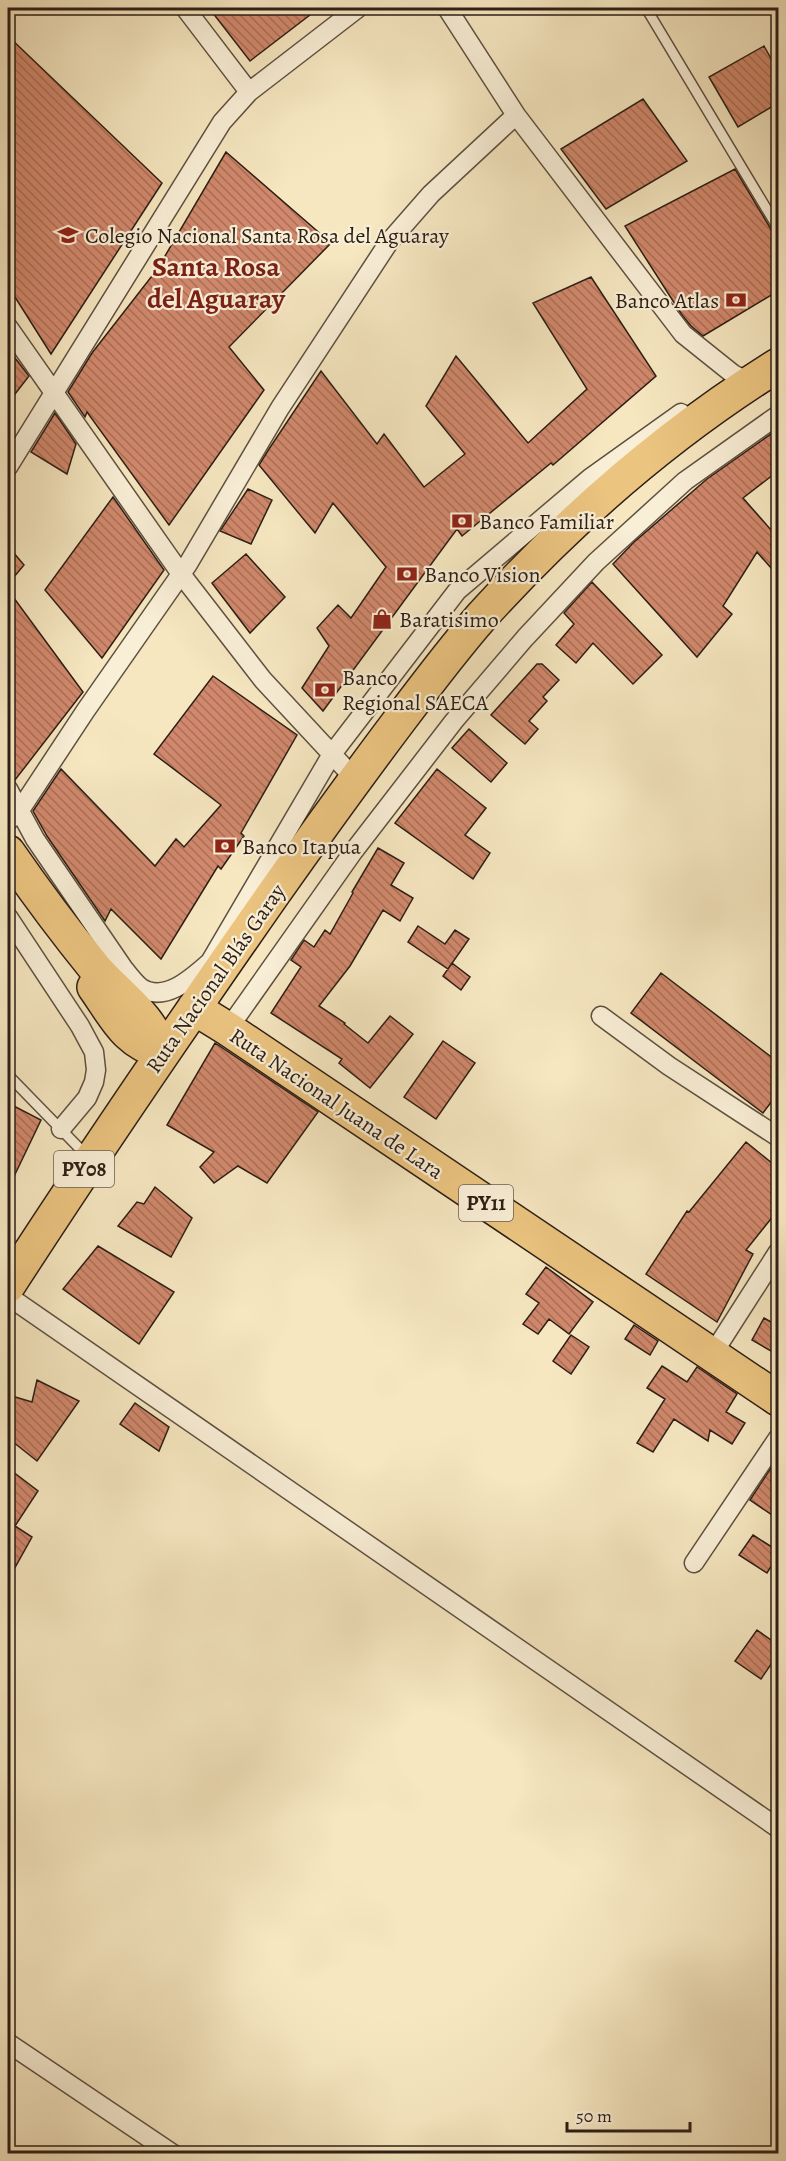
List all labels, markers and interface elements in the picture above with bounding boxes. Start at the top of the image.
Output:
place label: Colegio Nacional Santa Rosa del Aguaray [85,221,449,251]
school or university icon: Colegio Nacional Santa Rosa del Aguaray [56,223,80,247]
district label: Santa Rosa del Aguaray [147,248,286,318]
place label: Banco Atlas [615,286,719,316]
bank icon: Banco Atlas [724,288,748,312]
place label: Banco Familiar [479,507,614,537]
bank icon: Banco Familiar [450,509,474,533]
place label: Banco Vision [424,560,541,590]
bank icon: Banco Vision [395,562,419,586]
place label: Baratisimo [399,605,499,635]
shop icon: Baratisimo [370,607,394,631]
place label: Banco Regional SAECA [342,663,489,718]
bank icon: Banco Regional SAECA [313,678,337,702]
place label: Banco Itapua [242,832,362,862]
bank icon: Banco Itapua [213,834,237,858]
street label: Ruta Nacional Blás Garay [139,878,293,1079]
street label: Ruta Nacional Juana de Lara [224,1021,450,1187]
road number: PY08 [54,1151,114,1187]
road number: PY11 [459,1185,513,1221]
scale bar [567,2095,690,2133]
text: 50 m [576,2104,612,2128]

